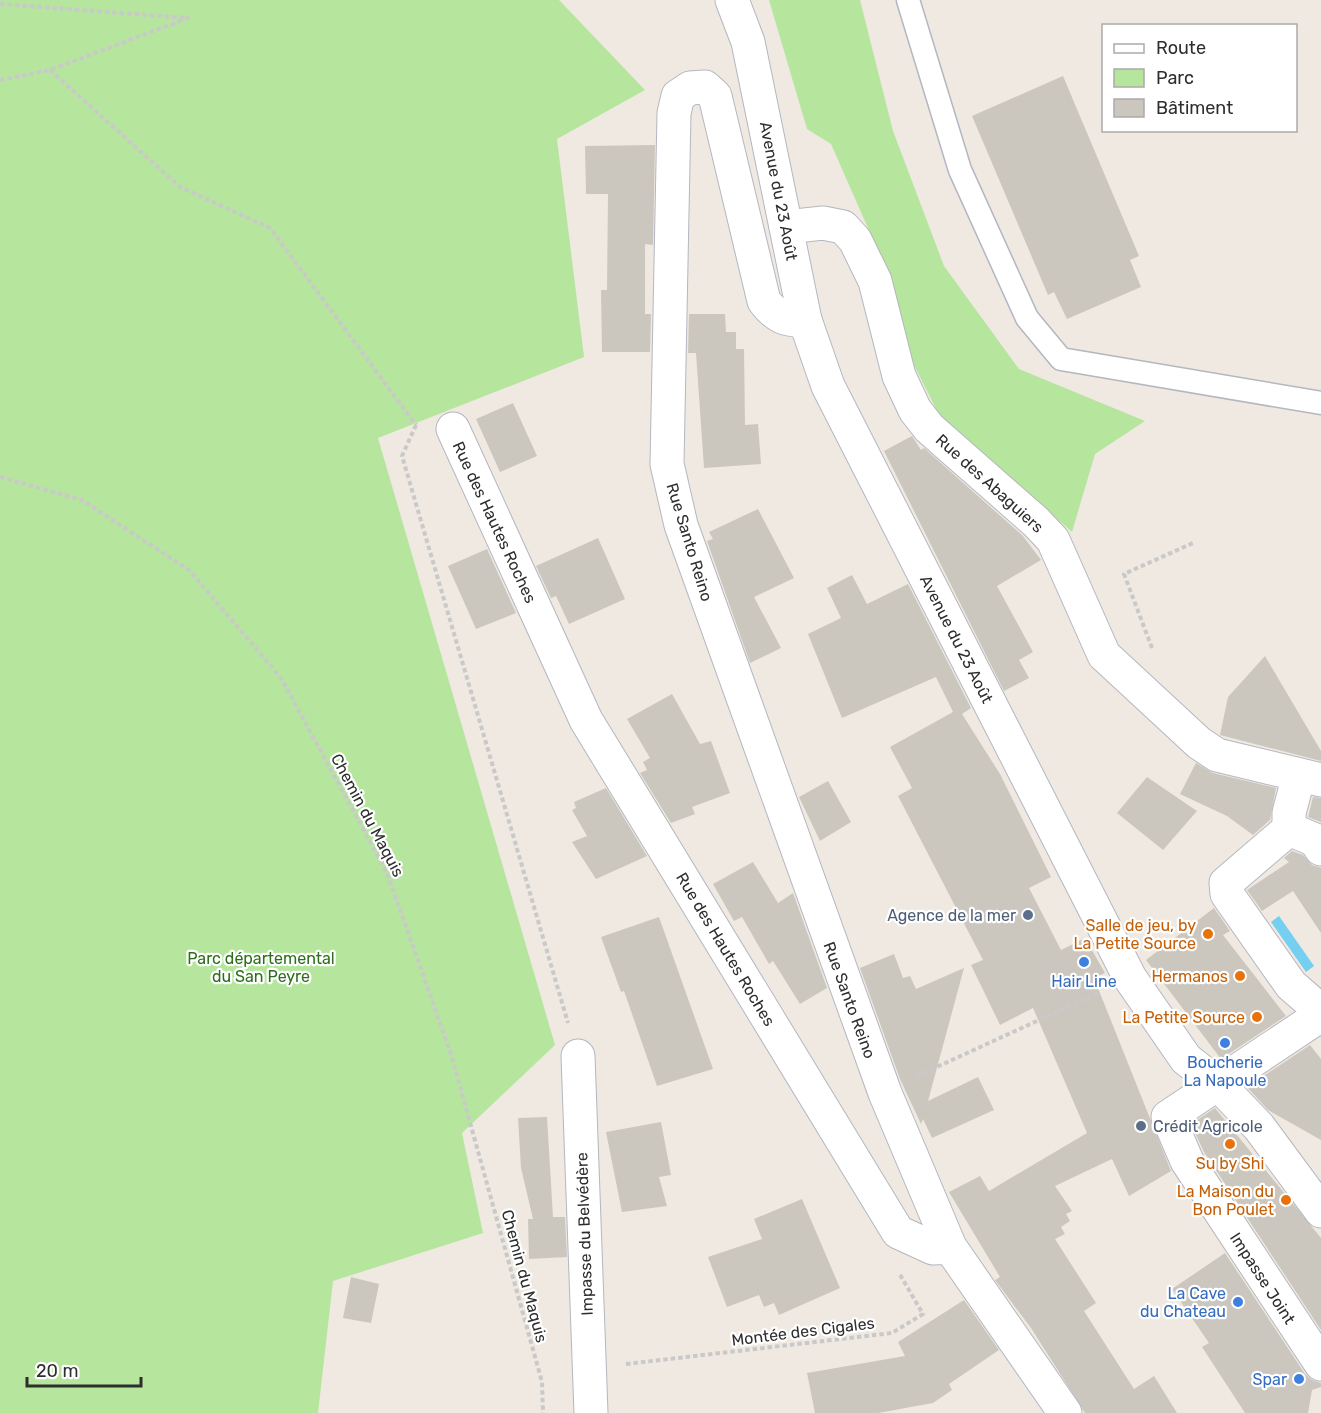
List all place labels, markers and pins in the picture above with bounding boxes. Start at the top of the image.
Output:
place label: Agence de la mer [887,906,1016,925]
marker: Agence de la mer [1021,908,1035,922]
place label: Salle de jeu, by La Petite Source [1073,916,1196,953]
marker: Salle de jeu, by La Petite Source [1201,927,1215,941]
marker: Hair Line [1077,955,1091,969]
place label: Hermanos [1151,967,1228,986]
marker: Hermanos [1233,969,1247,983]
place label: Hair Line [1051,972,1117,991]
place label: La Petite Source [1122,1008,1245,1027]
marker: La Petite Source [1250,1010,1264,1024]
marker: Boucherie La Napoule [1218,1036,1232,1050]
place label: Boucherie La Napoule [1184,1053,1266,1090]
place label: Crédit Agricole [1153,1117,1263,1136]
marker: Crédit Agricole [1134,1119,1148,1133]
marker: Su by Shi [1223,1137,1237,1151]
place label: Su by Shi [1196,1154,1264,1173]
place label: La Maison du Bon Poulet [1177,1182,1274,1219]
marker: La Maison du Bon Poulet [1279,1193,1293,1207]
place label: La Cave du Chateau [1140,1284,1226,1321]
marker: La Cave du Chateau [1231,1295,1245,1309]
place label: Spar [1253,1370,1287,1389]
marker: Spar [1292,1372,1306,1386]

